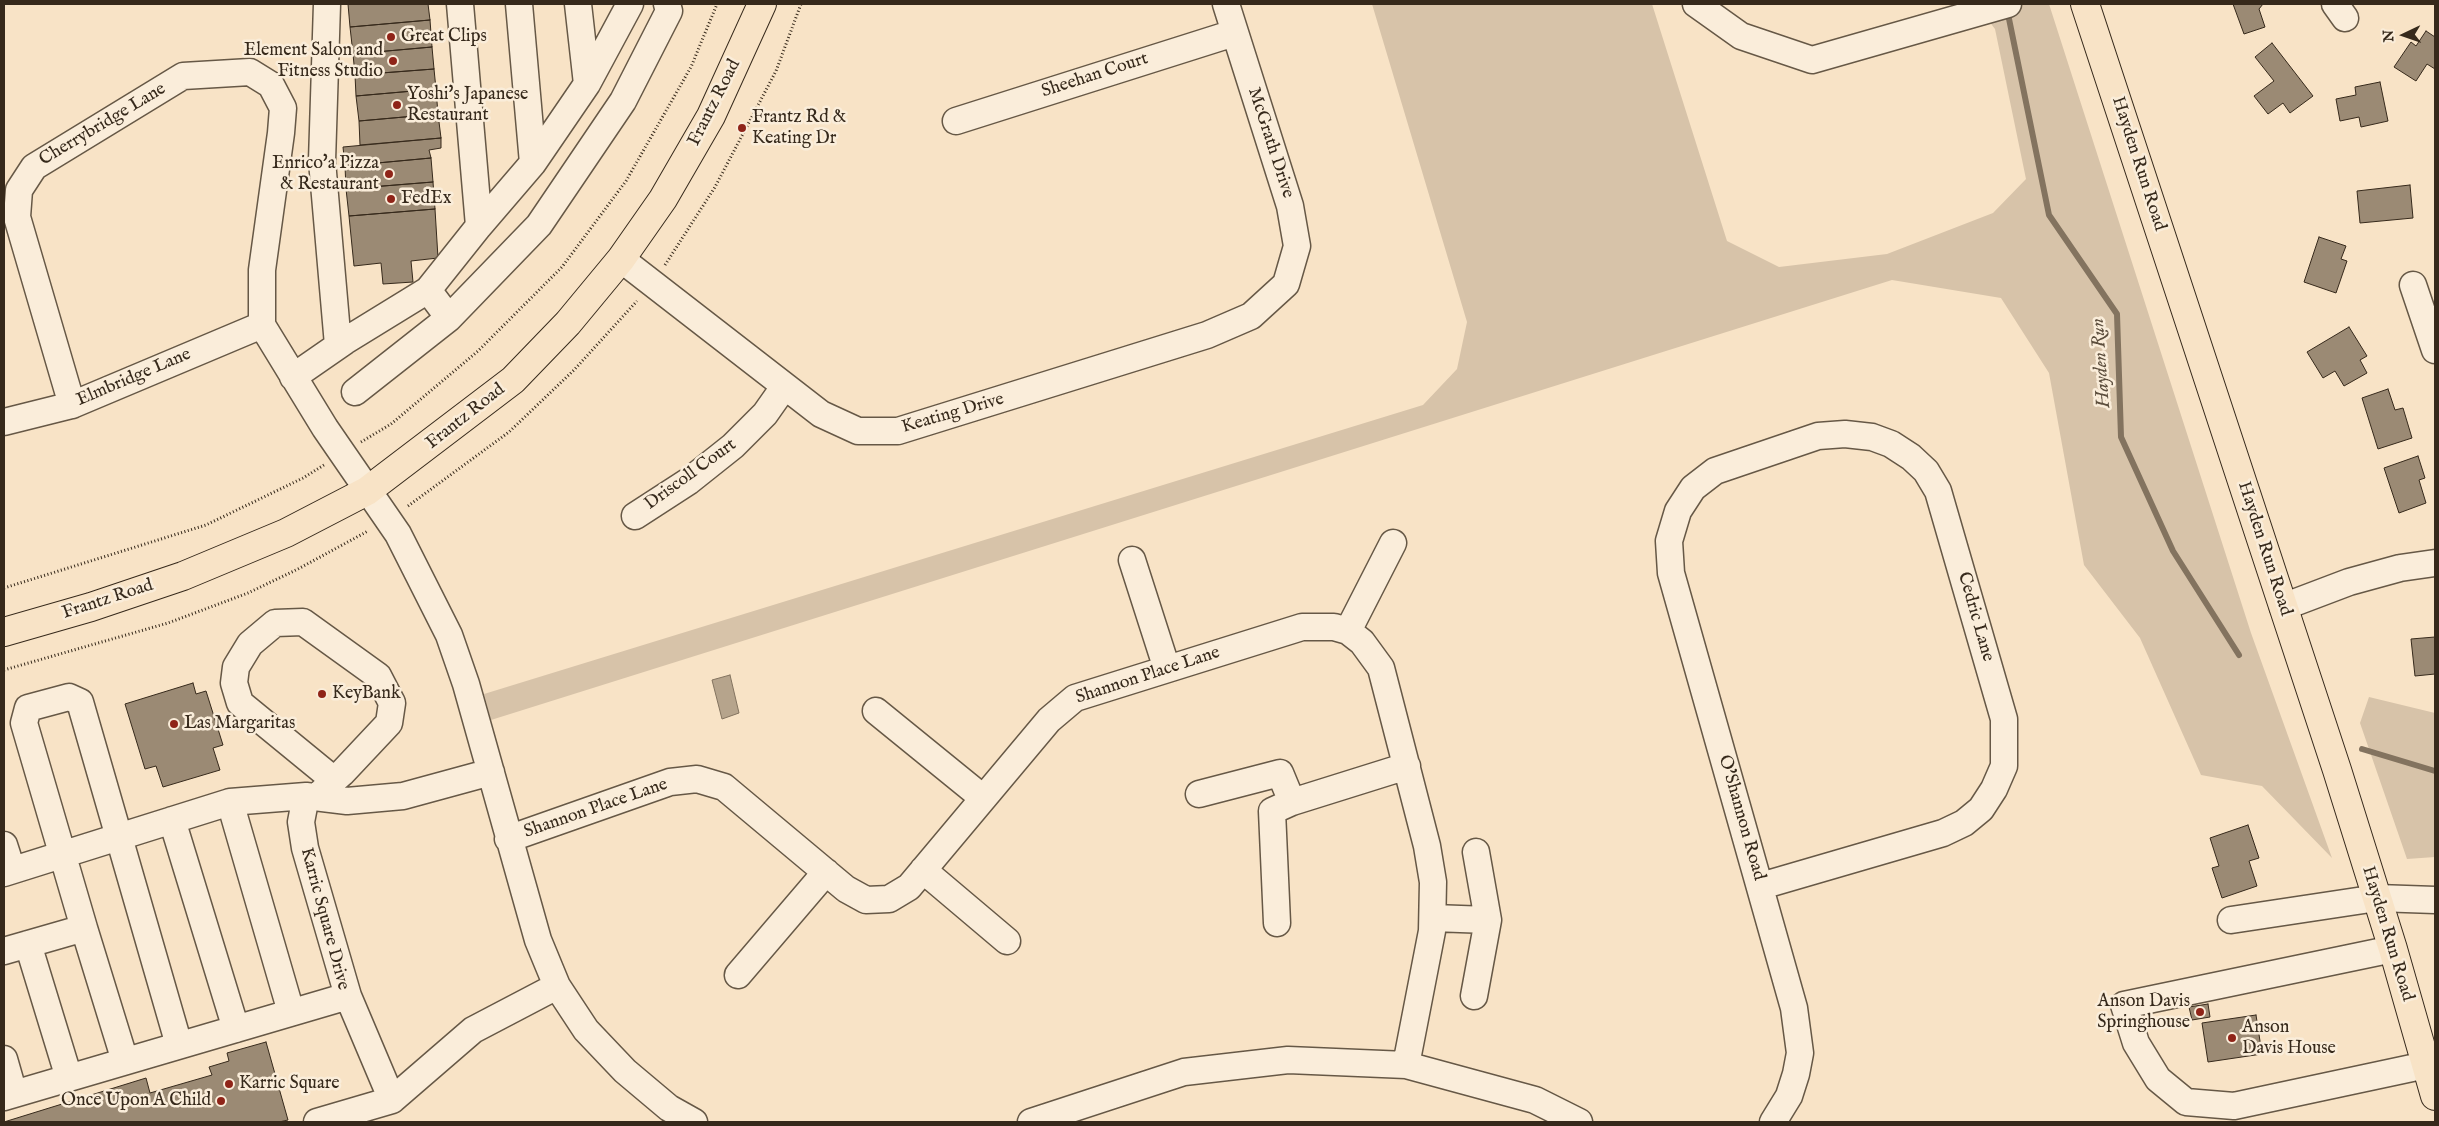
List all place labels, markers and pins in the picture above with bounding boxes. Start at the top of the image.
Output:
place label: Great Clips [401,26,487,48]
marker: Great Clips [385,31,397,43]
place label: Element Salon and Fitness Studio [244,40,383,82]
marker: Element Salon and Fitness Studio [387,55,399,67]
place label: Yoshi's Japanese Restaurant [407,84,528,126]
marker: Yoshi's Japanese Restaurant [391,99,403,111]
place label: Frantz Rd & Keating Dr [752,107,846,150]
marker: Frantz Rd & Keating Dr [736,122,748,134]
place label: Enrico'a Pizza & Restaurant [272,153,379,195]
marker: Enrico'a Pizza & Restaurant [383,168,395,180]
place label: FedEx [401,188,451,210]
marker: FedEx [385,193,397,205]
place label: KeyBank [332,683,401,705]
marker: KeyBank [316,688,328,700]
place label: Las Margaritas [184,713,295,735]
marker: Las Margaritas [168,718,180,730]
place label: Anson Davis Springhouse [2097,991,2190,1034]
marker: Anson Davis Springhouse [2194,1006,2206,1018]
place label: Anson Davis House [2242,1017,2336,1060]
marker: Anson Davis House [2226,1032,2238,1044]
place label: Karric Square [239,1073,340,1095]
marker: Karric Square [223,1078,235,1090]
place label: Once Upon A Child [61,1090,211,1112]
marker: Once Upon A Child [215,1095,227,1107]

